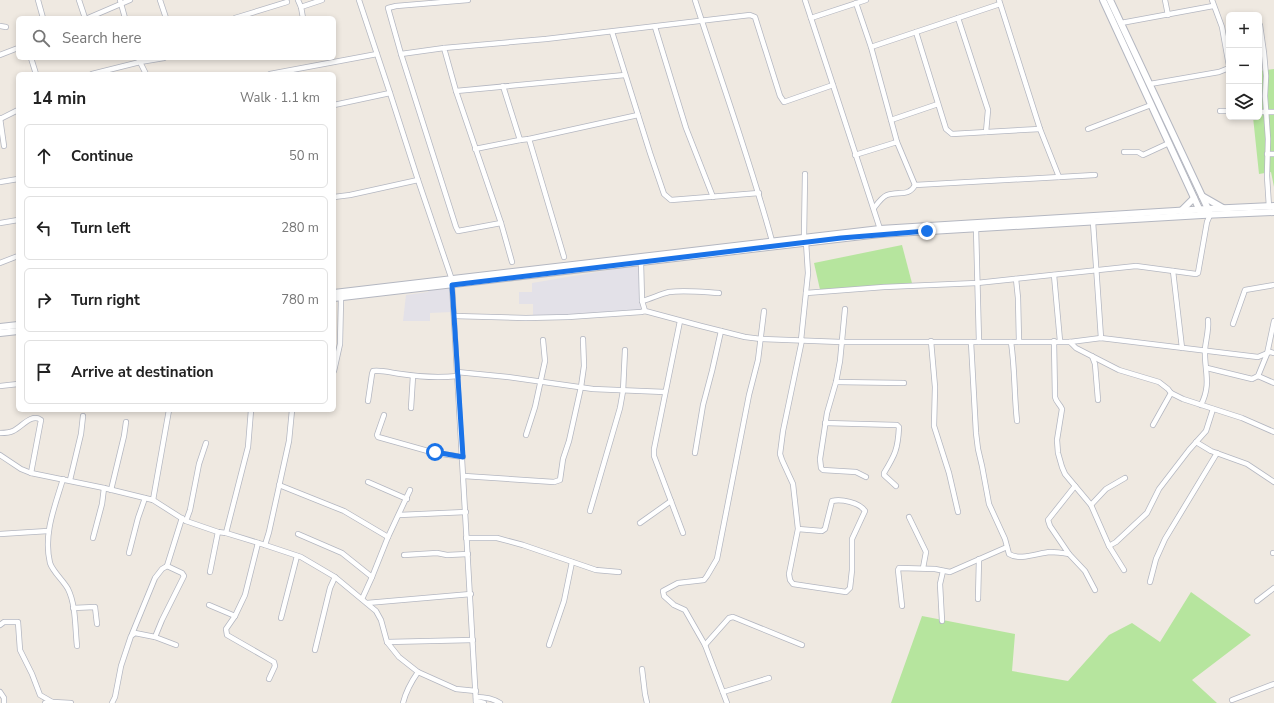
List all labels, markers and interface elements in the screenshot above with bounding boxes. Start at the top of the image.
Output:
map controls [1226,12,1262,120]
button: + [1226,12,1262,48]
search box [16,16,336,60]
icon: search [30,27,52,49]
text: Search here [62,28,142,48]
button: − [1226,48,1262,84]
button: layers [1226,84,1262,120]
text: 14 min [32,87,86,110]
text: Walk · 1.1 km [240,89,320,107]
icon: ahead [33,145,55,167]
text: Continue [71,146,133,166]
text: 50 m [289,147,319,165]
icon: left [33,217,55,239]
text: Turn left [71,218,130,238]
text: 280 m [281,219,319,237]
route end [918,222,936,240]
icon: right [33,289,55,311]
text: Turn right [71,290,140,310]
text: 780 m [281,291,319,309]
icon: arrive [33,361,55,383]
text: Arrive at destination [71,362,214,382]
route start [426,443,444,461]

